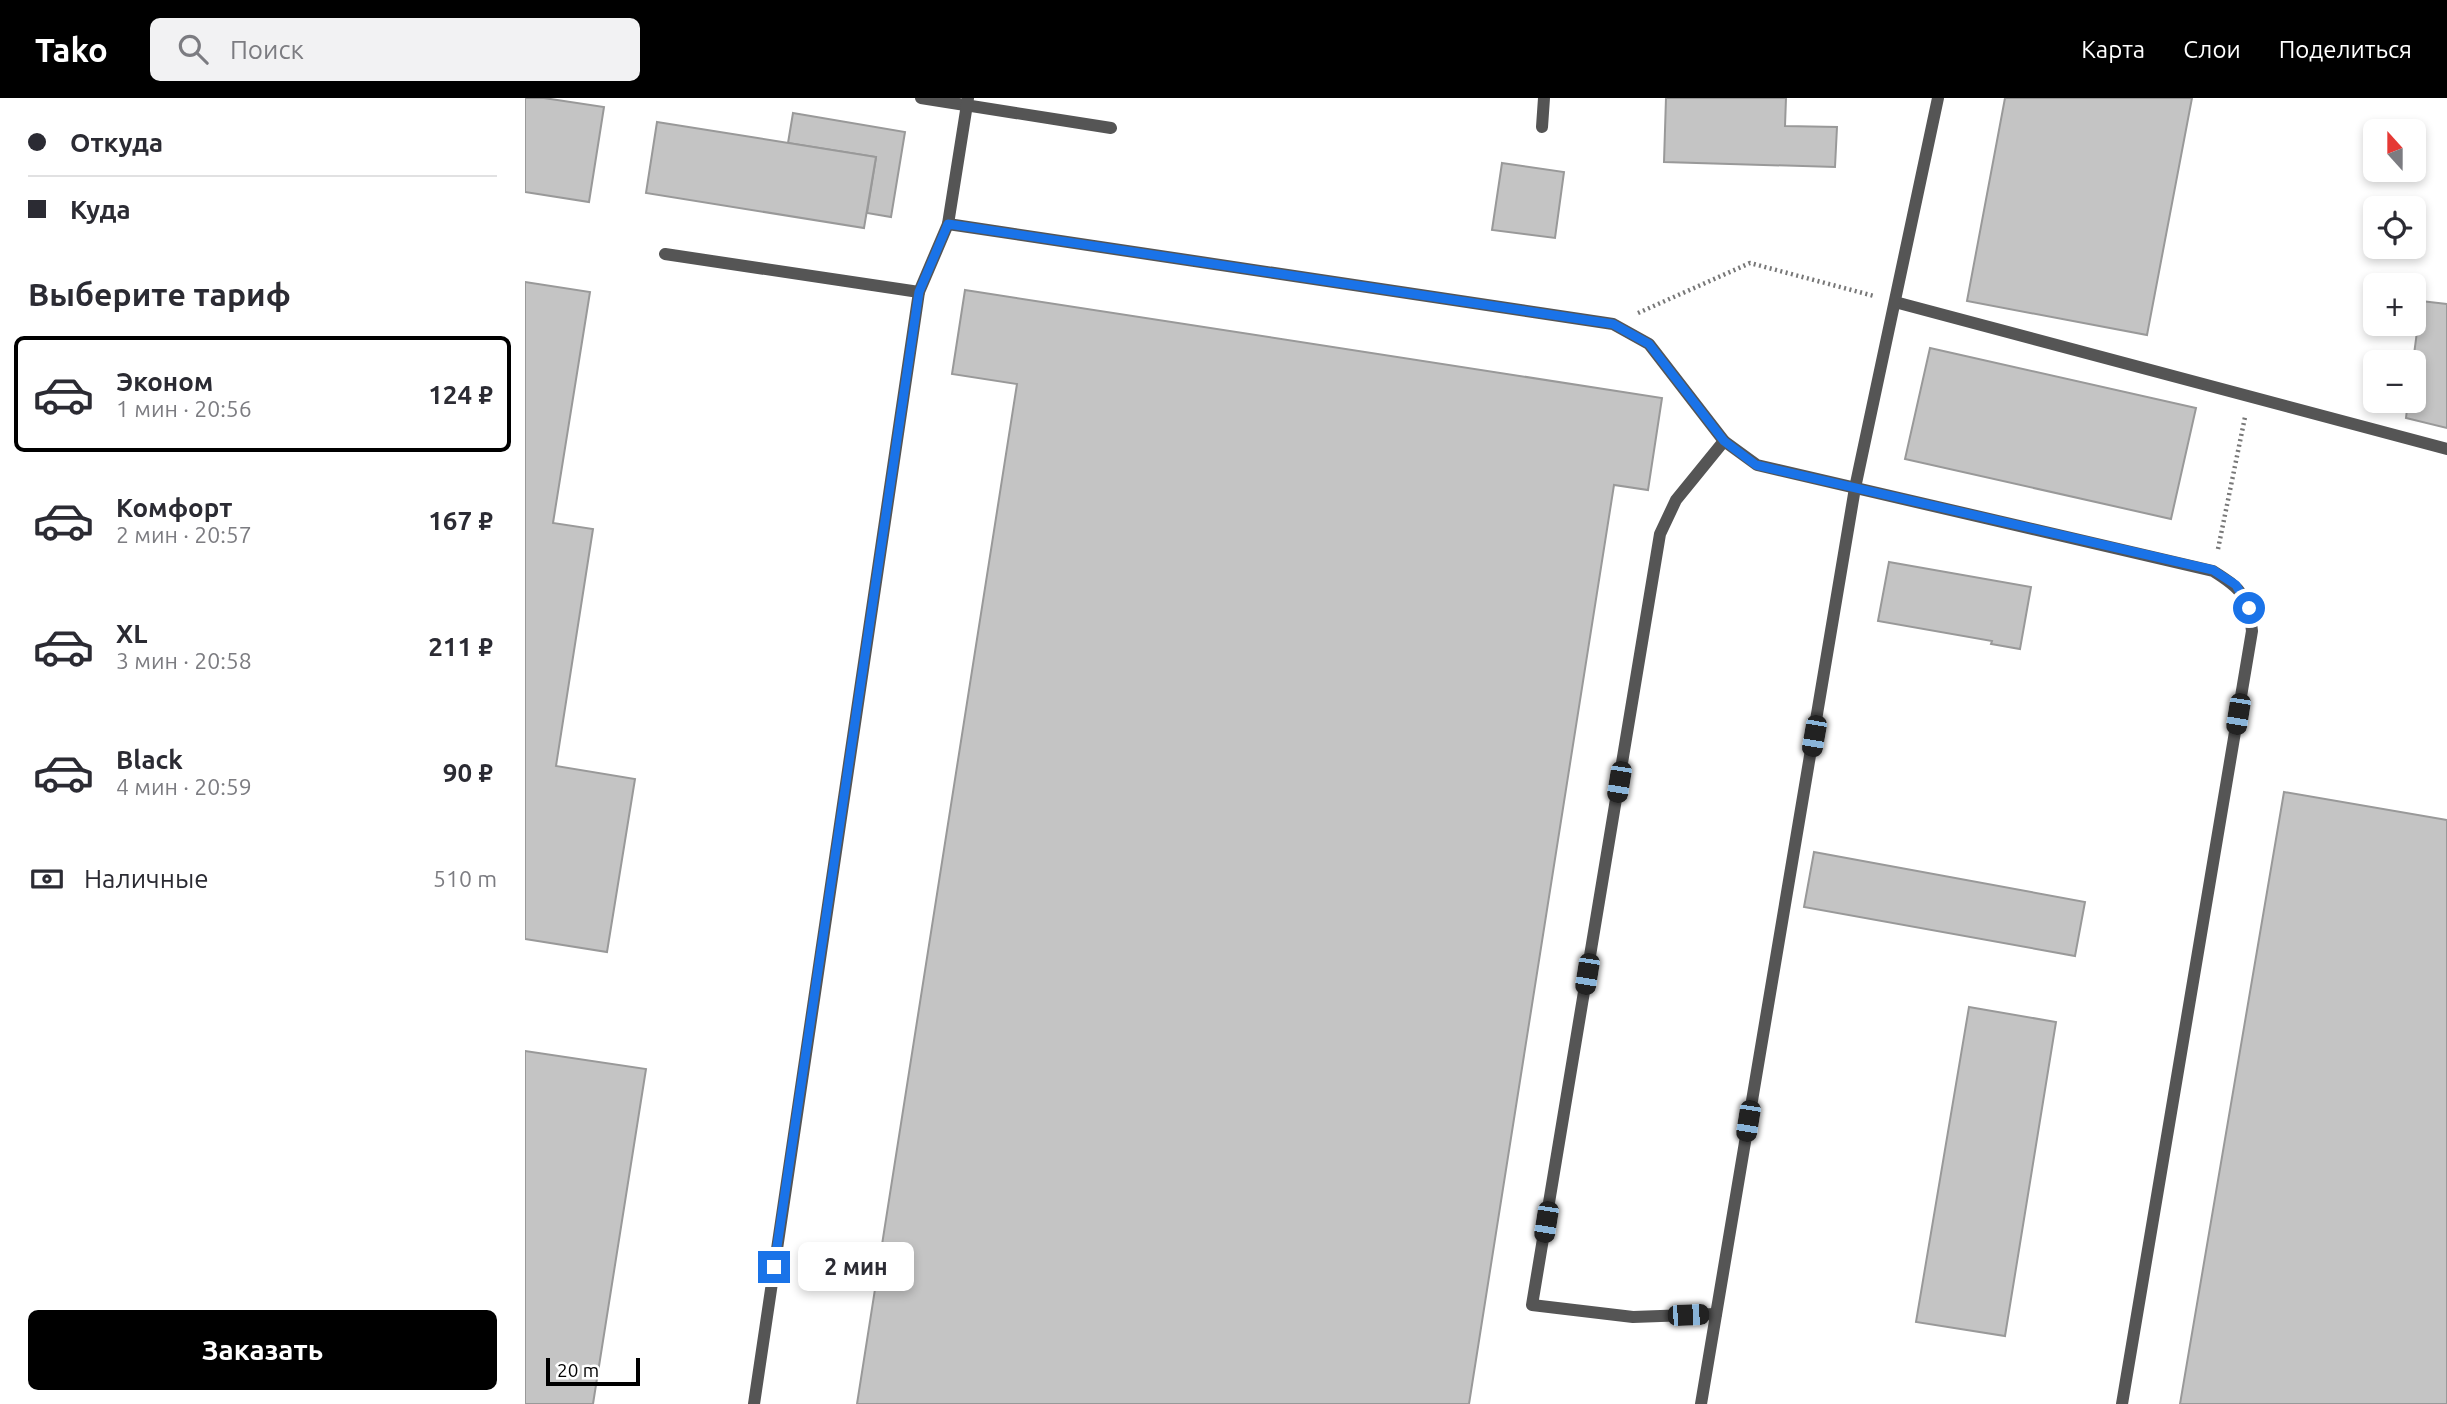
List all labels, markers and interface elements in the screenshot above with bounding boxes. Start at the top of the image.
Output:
search box [150,18,640,81]
icon: search [174,30,212,68]
text: Tako [35,31,108,68]
text: Поиск [230,35,304,64]
text: Карта [2081,36,2145,63]
text: Слои [2183,36,2241,63]
text: Поделиться [2279,36,2412,63]
north arrow [2363,119,2425,182]
map controls [2363,119,2426,413]
text: Откуда [70,128,163,157]
text: Куда [70,195,131,224]
button: locate [2363,196,2426,259]
button: + [2363,273,2426,336]
text: Выберите тариф [28,276,291,312]
button: − [2363,350,2426,413]
icon: car [32,363,95,426]
text: Эконом [116,367,213,396]
text: 124 ₽ [428,380,493,409]
text: 1 мин · 20:56 [116,396,252,421]
icon: car [32,489,95,552]
text: Комфорт [116,493,232,522]
text: 167 ₽ [428,506,493,535]
text: 2 мин · 20:57 [116,522,252,547]
route start [2233,592,2265,624]
icon: car [32,615,95,678]
text: XL [116,619,147,648]
text: 211 ₽ [428,632,493,661]
text: 3 мин · 20:58 [116,648,252,673]
car [2225,692,2252,736]
car [1801,713,1828,759]
icon: car [32,741,95,804]
text: Black [116,745,183,774]
text: 90 ₽ [443,758,493,787]
car [1606,760,1633,804]
text: 4 мин · 20:59 [116,774,252,799]
icon: cash [28,860,66,898]
text: Наличные [84,864,209,893]
text: 510 m [433,866,497,891]
car [1574,952,1601,996]
car [1735,1099,1762,1143]
car [1533,1200,1560,1244]
callout: 2 мин [799,1242,914,1292]
route end [758,1251,790,1283]
text: 2 мин [824,1254,888,1279]
car [1667,1304,1710,1326]
button: Заказать [28,1310,497,1390]
scale bar [546,1355,641,1387]
text: 20 m [557,1359,599,1381]

